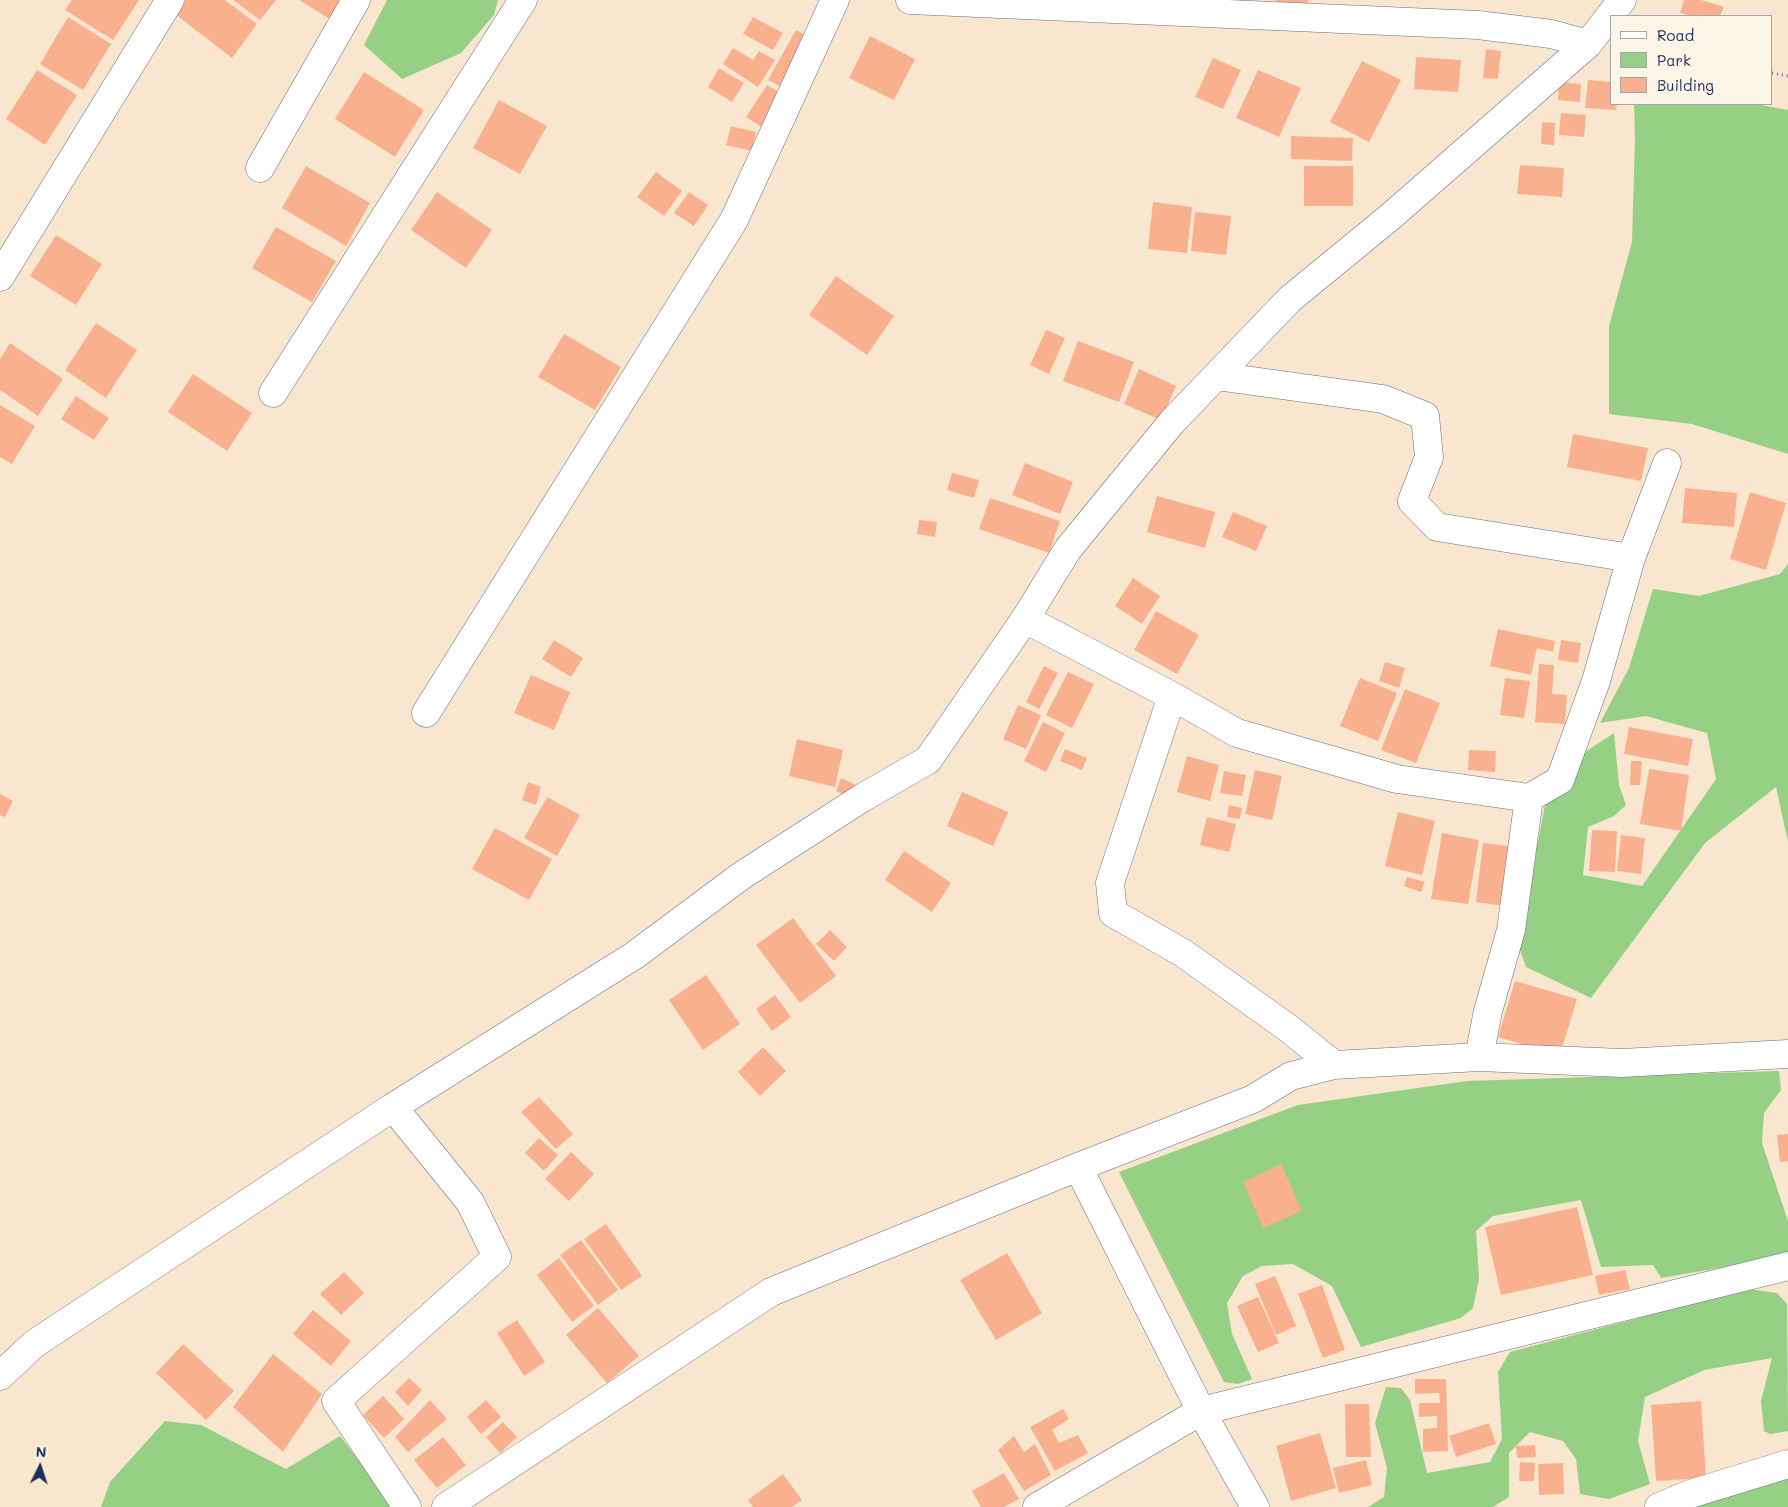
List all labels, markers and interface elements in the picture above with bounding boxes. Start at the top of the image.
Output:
legend [1610,15,1773,105]
text: Road [1657,25,1694,45]
text: Park [1657,50,1691,70]
text: Building [1657,75,1714,95]
north arrow [15,1442,65,1492]
text: N [35,1442,47,1461]

